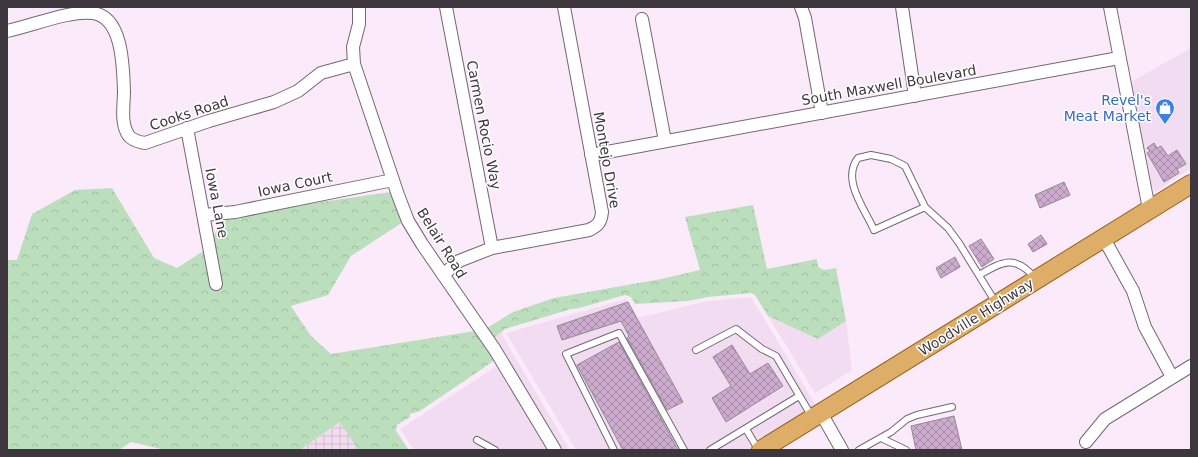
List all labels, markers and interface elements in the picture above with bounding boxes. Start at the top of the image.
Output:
street label: Carmen Rocio Way [464,59,504,191]
street label: South Maxwell Boulevard [800,62,978,108]
place label: Revel's Meat Market [1064,92,1152,124]
street label: Cooks Road [148,93,230,133]
shop icon: Revel's Meat Market [1154,97,1176,125]
street label: Montejo Drive [591,110,623,210]
street label: Iowa Lane [202,167,232,239]
street label: Iowa Court [256,168,334,200]
street label: Belair Road [414,205,470,281]
street label: Woodville Highway [916,275,1036,359]

